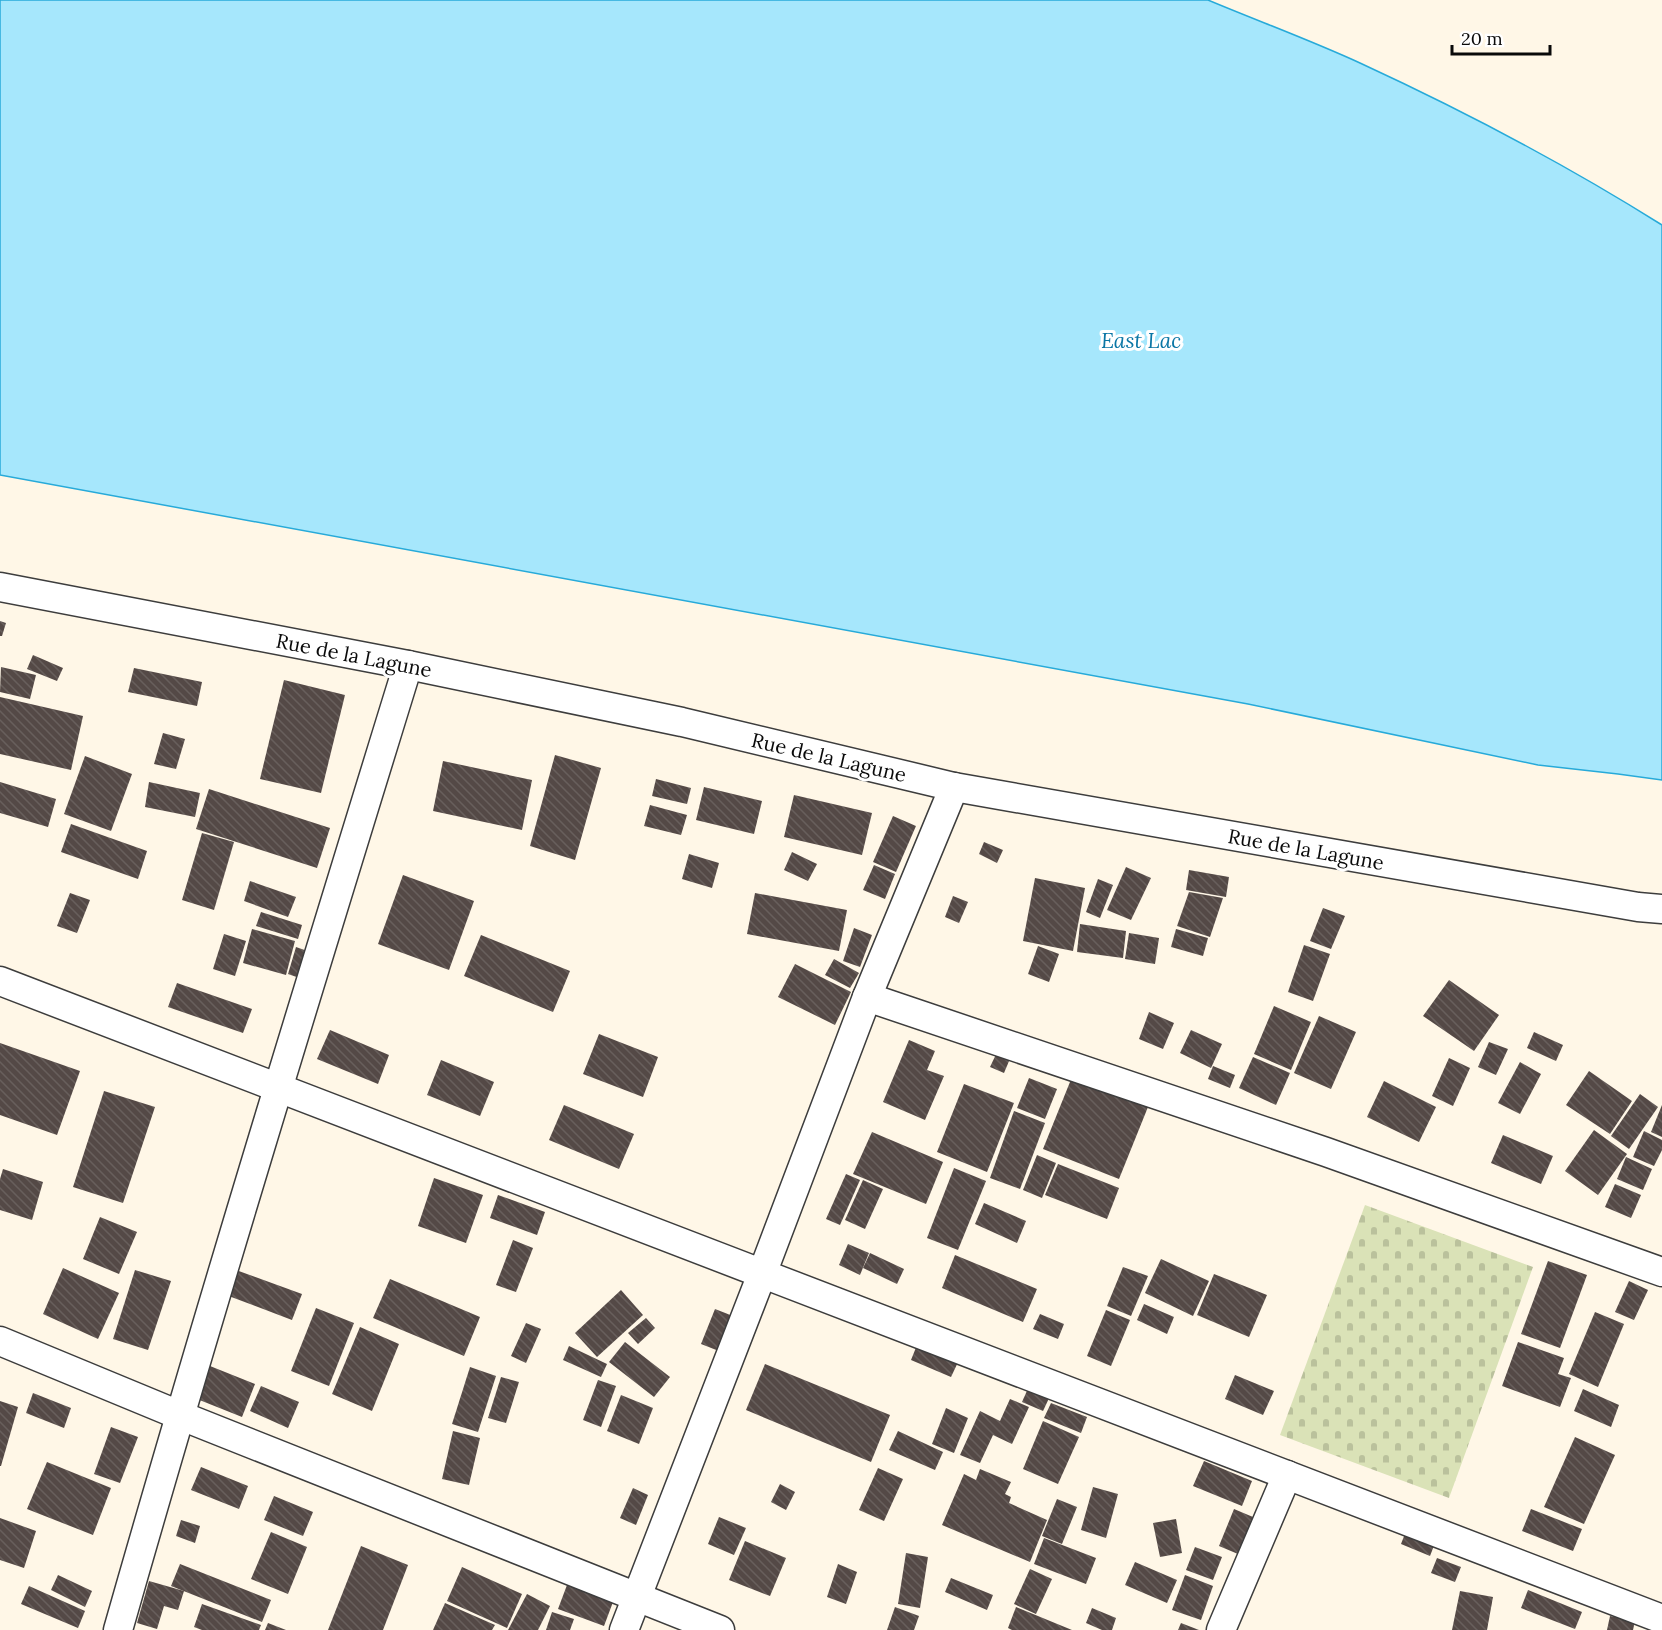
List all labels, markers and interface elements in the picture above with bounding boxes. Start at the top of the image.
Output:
scale bar [1452,18,1550,56]
text: 20 m [1461,27,1503,50]
water label: East Lac [1101,327,1181,354]
street label: Rue de la Lagune [274,628,434,682]
street label: Rue de la Lagune [749,727,909,787]
street label: Rue de la Lagune [1226,823,1386,875]

